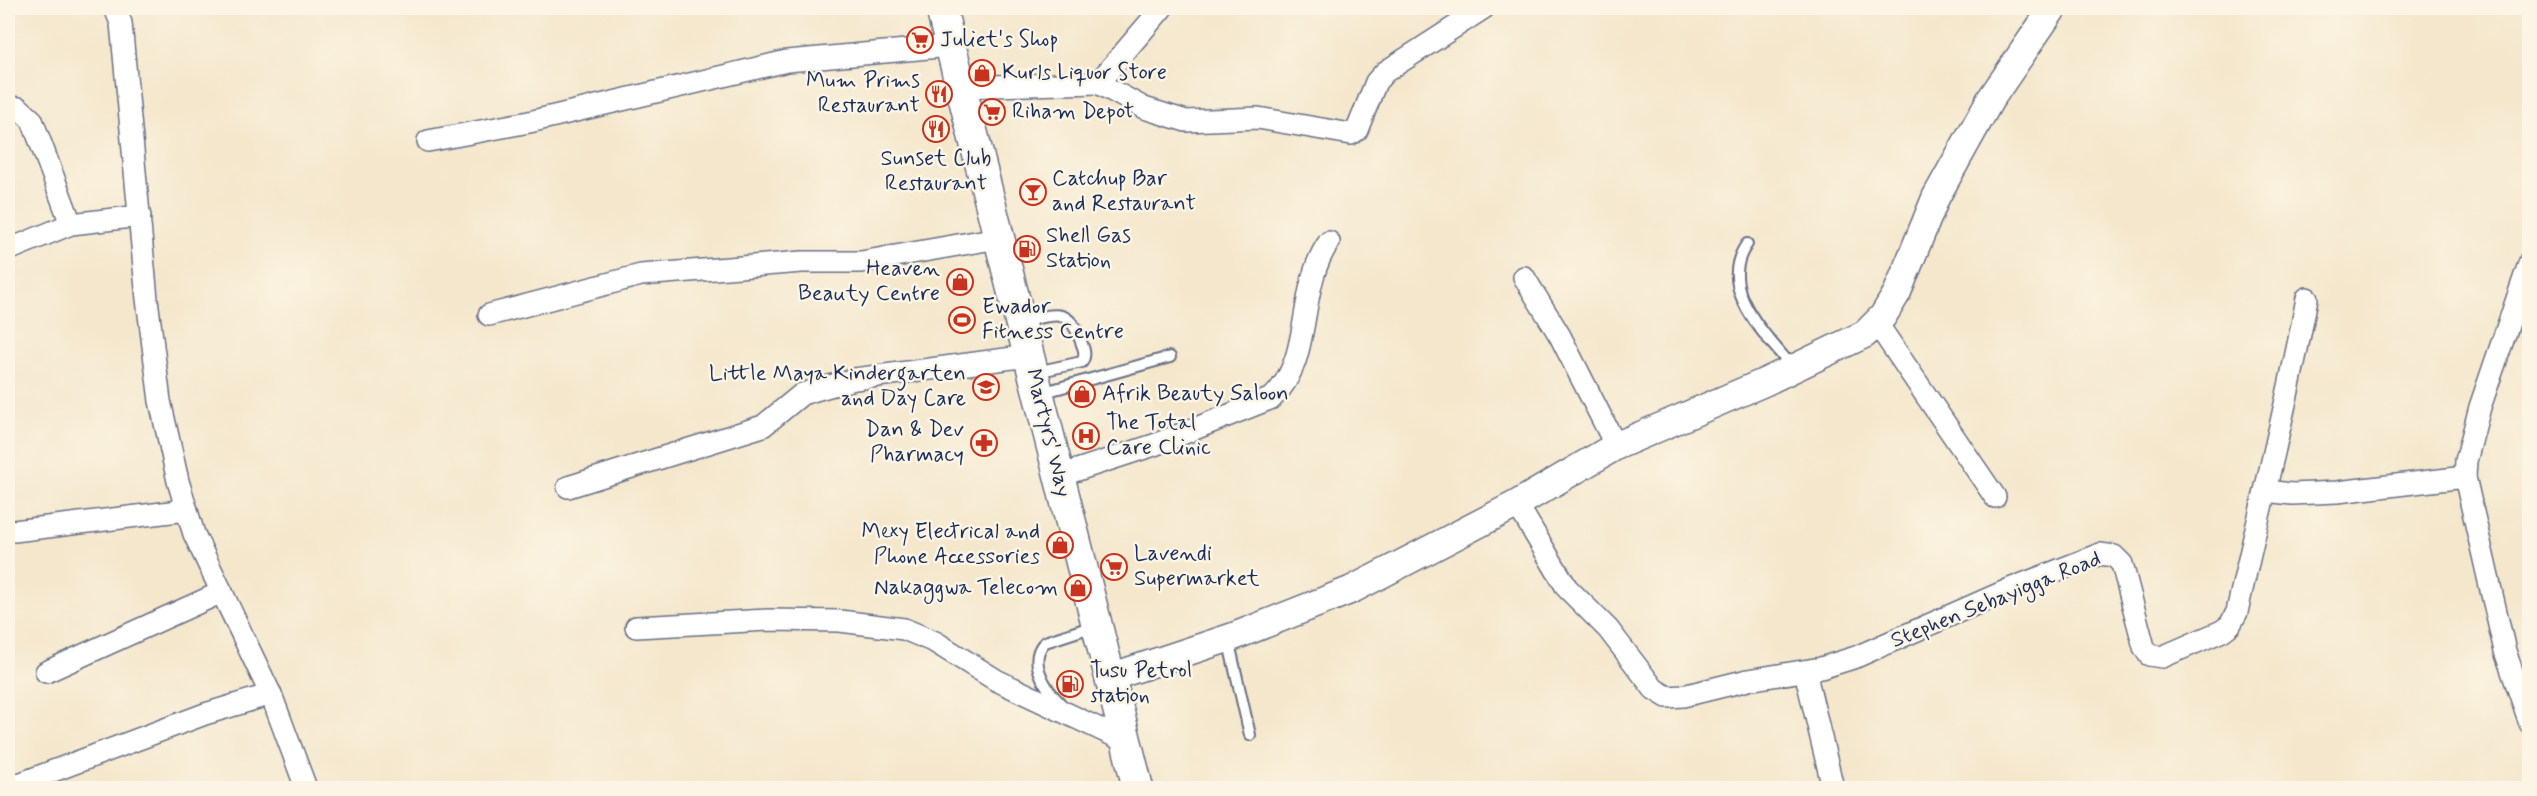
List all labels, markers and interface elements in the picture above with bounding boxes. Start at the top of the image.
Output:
supermarket icon: Juliet's Shop [905,25,935,55]
place label: Juliet's Shop [940,26,1058,54]
shop icon: Kurls Liquor Store [967,58,997,88]
place label: Kurls Liquor Store [1002,59,1167,87]
place label: Mum Prims Restaurant [806,67,920,120]
restaurant icon: Mum Prims Restaurant [924,79,954,109]
supermarket icon: Riham Depot [977,97,1007,127]
place label: Riham Depot [1012,98,1134,126]
restaurant icon: Sunset Club Restaurant [921,114,951,144]
place label: Sunset Club Restaurant [881,145,991,198]
place label: Catchup Bar and Restaurant [1052,165,1196,218]
bar icon: Catchup Bar and Restaurant [1018,177,1048,207]
place label: Shell Gas Station [1046,222,1131,275]
fuel station icon: Shell Gas Station [1012,234,1042,264]
place label: Heaven Beauty Centre [798,255,940,308]
shop icon: Heaven Beauty Centre [945,267,975,297]
place label: Ewador Fitness Centre [982,293,1124,346]
sports icon: Ewador Fitness Centre [947,305,977,335]
place label: Little Maya Kindergarten and Day Care [709,360,966,413]
street label: Martyrs' Way [1019,366,1077,500]
school or university icon: Little Maya Kindergarten and Day Care [971,372,1001,402]
shop icon: Afrik Beauty Saloon [1067,379,1097,409]
place label: Afrik Beauty Saloon [1102,380,1289,408]
place label: The Total Care Clinic [1106,409,1211,462]
place label: Dan & Dev Pharmacy [865,416,964,469]
hospital icon: The Total Care Clinic [1071,421,1101,451]
pharmacy icon: Dan & Dev Pharmacy [969,428,999,458]
place label: Mexy Electrical and Phone Accessories [861,518,1040,571]
shop icon: Mexy Electrical and Phone Accessories [1045,530,1075,560]
place label: Lavendi Supermarket [1134,540,1260,593]
street label: Stephen Sebayigga Road [1887,545,2106,658]
supermarket icon: Lavendi Supermarket [1099,552,1129,582]
shop icon: Nakaggwa Telecom [1063,573,1093,603]
place label: Nakaggwa Telecom [874,574,1058,605]
place label: Tusu Petrol station [1090,657,1192,710]
fuel station icon: Tusu Petrol station [1055,669,1085,699]

